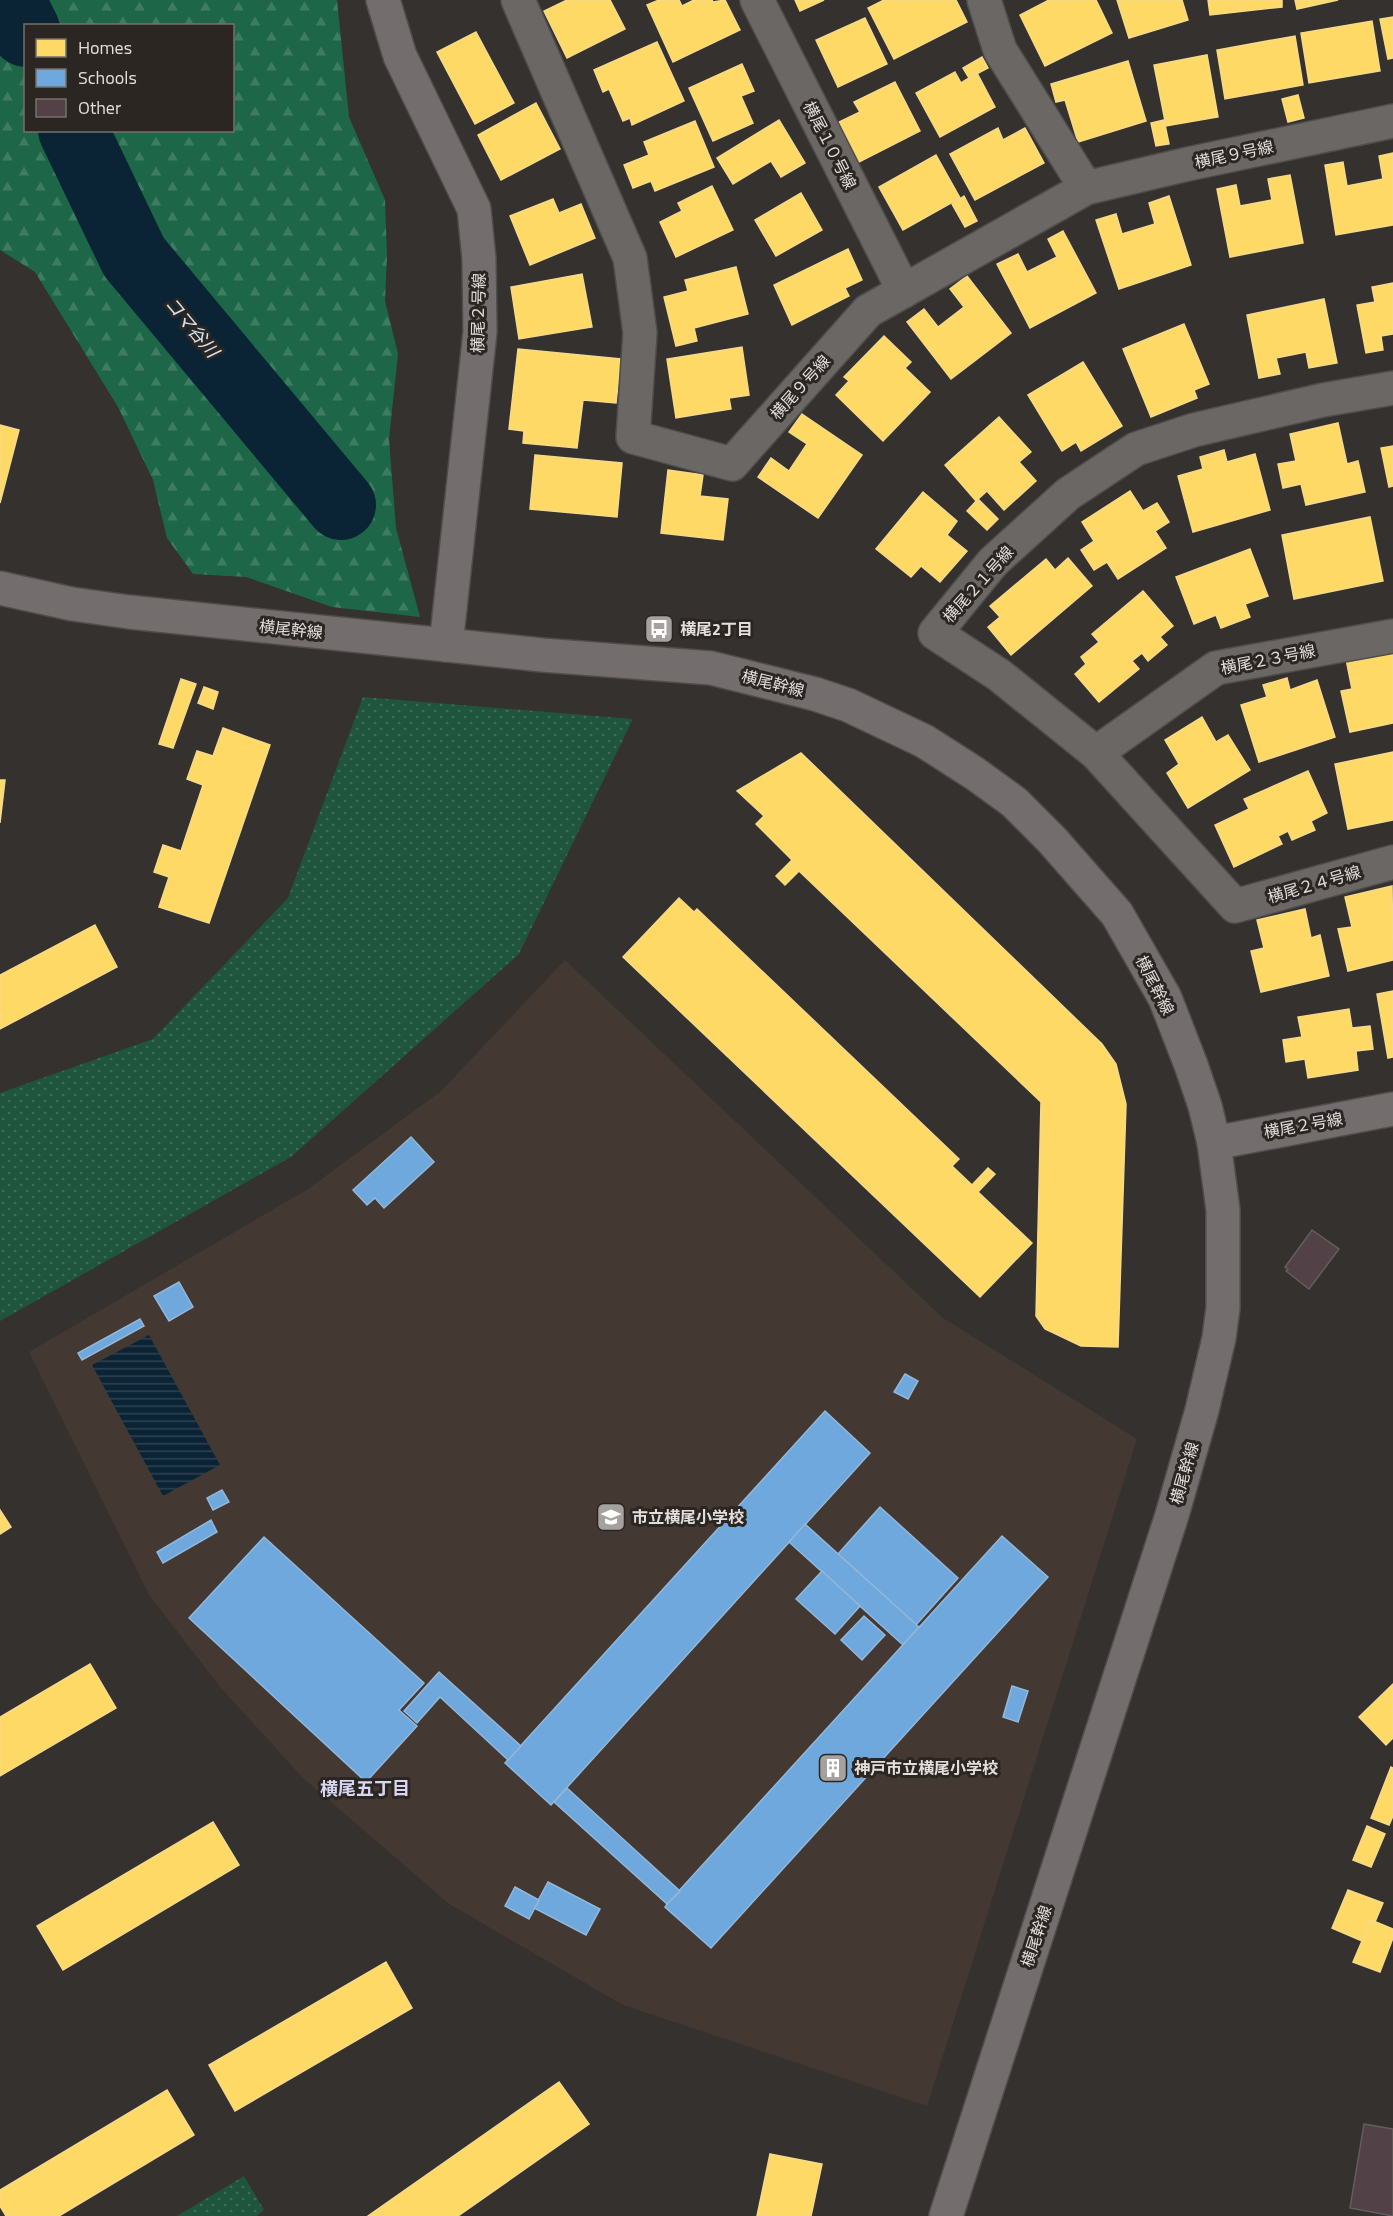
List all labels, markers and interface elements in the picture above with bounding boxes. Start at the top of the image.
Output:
legend [24,24,234,132]
text: Homes [78,34,132,61]
text: Schools [78,64,137,91]
text: Other [78,94,121,121]
street label: 横尾１０号線 [798,97,862,193]
street label: 横尾９号線 [1192,134,1276,174]
street label: 横尾２号線 [465,273,491,353]
water label: コマ谷川 [159,291,227,365]
street label: 横尾９号線 [764,349,836,425]
street label: 横尾２１号線 [937,540,1019,628]
bus stop icon: 横尾2丁目 [643,613,675,645]
street label: 横尾幹線 [258,614,324,644]
place label: 横尾2丁目 [680,617,753,641]
street label: 横尾２３号線 [1219,638,1317,680]
street label: 横尾幹線 [739,664,807,702]
street label: 横尾２４号線 [1265,859,1363,909]
street label: 横尾幹線 [1130,951,1180,1019]
street label: 横尾２号線 [1262,1106,1344,1144]
street label: 横尾幹線 [1164,1439,1204,1507]
school or university icon: 市立横尾小学校 [595,1501,627,1533]
place label: 市立横尾小学校 [632,1505,744,1529]
building icon: 神戸市立横尾小学校 [817,1752,849,1784]
place label: 神戸市立横尾小学校 [854,1756,998,1780]
district label: 横尾五丁目 [320,1775,410,1802]
street label: 横尾幹線 [1015,1902,1057,1970]

